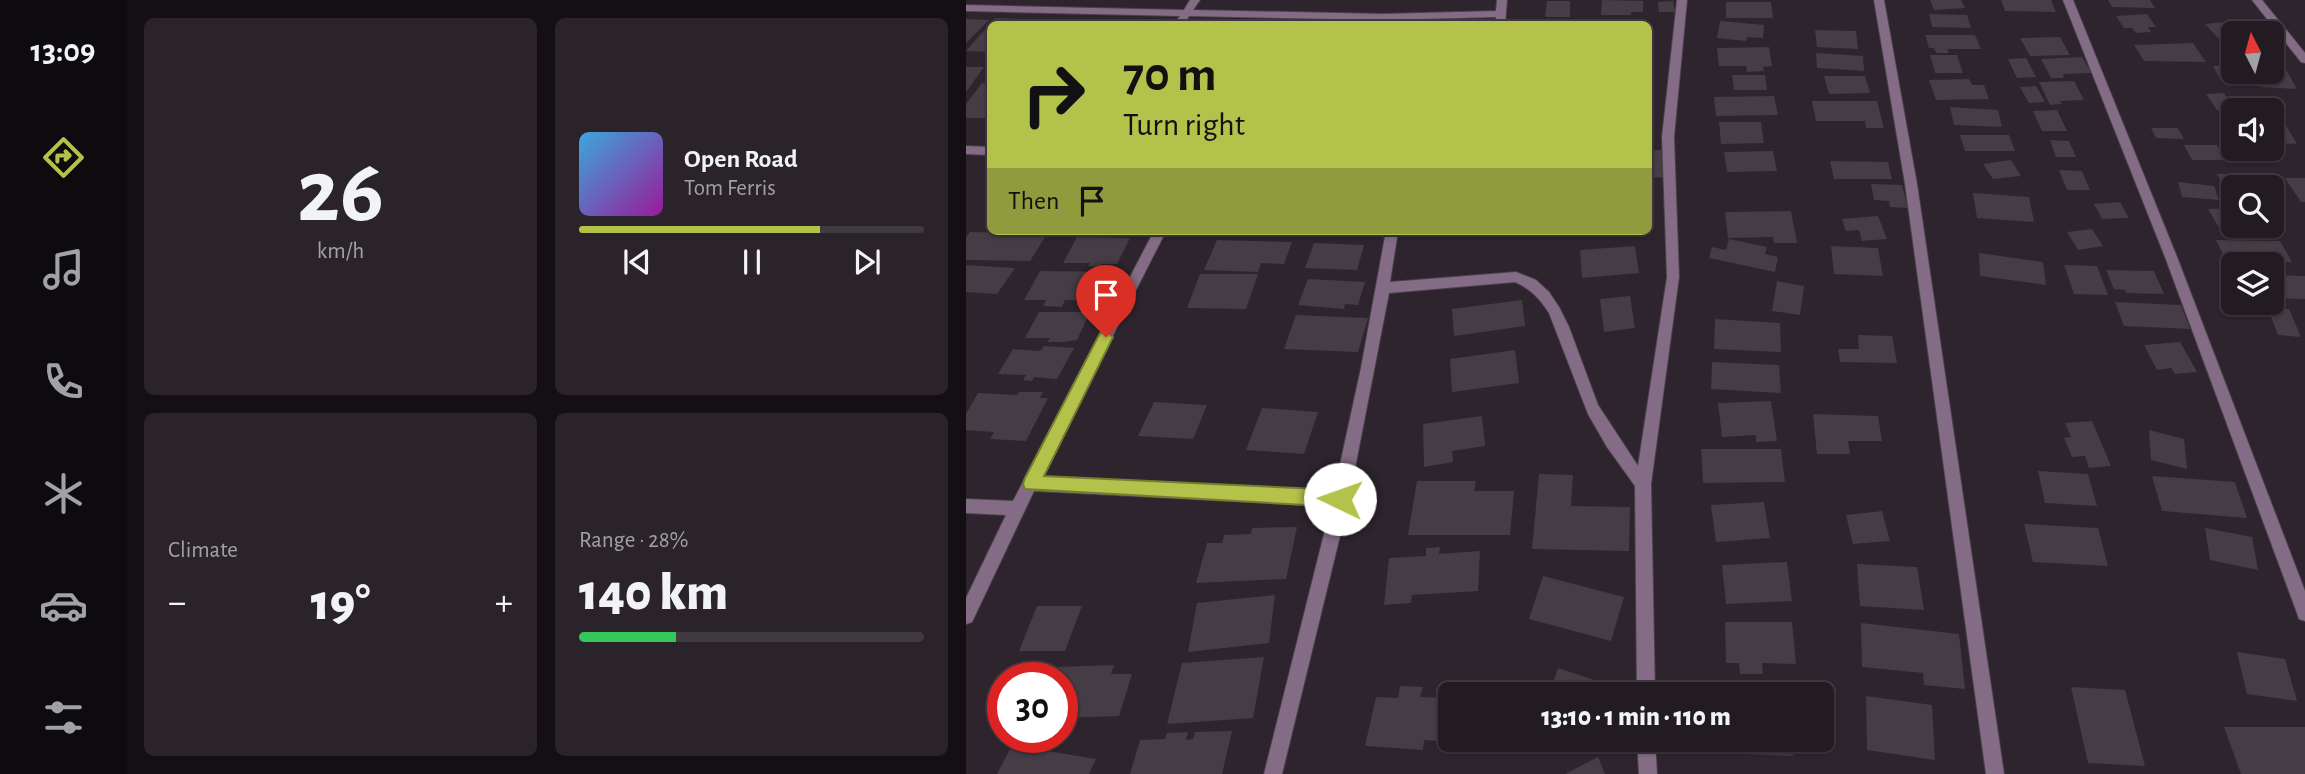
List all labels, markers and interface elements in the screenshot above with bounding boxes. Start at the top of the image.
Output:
north arrow [2221,21,2284,84]
map controls [2221,21,2284,315]
text: 13:09 [31,35,95,67]
icon: right [1008,49,1099,140]
text: 70 m [1123,51,1217,100]
button: sound [2221,98,2284,161]
text: Turn right [1123,109,1245,141]
icon: directions [39,133,88,182]
text: Open Road [684,146,798,172]
text: 26 [297,147,384,238]
button: search [2221,175,2284,238]
text: Tom Ferris [684,177,776,200]
icon: arrive [1073,182,1111,220]
text: Then [1008,188,1059,214]
text: km/h [317,240,364,263]
icon: previous [618,243,656,281]
icon: pause [733,243,771,281]
icon: next [848,243,886,281]
icon: music [39,245,88,294]
button: layers [2221,252,2284,315]
pin [1076,265,1136,337]
icon: arrive [1087,276,1125,314]
icon: phone [39,357,88,406]
position arrow [1303,462,1377,536]
icon: climate [39,469,88,518]
text: Range · 28% [579,529,689,552]
text: Climate [168,539,238,562]
text: 140 km [579,567,728,619]
text: 19° [311,577,370,629]
icon: car [39,581,88,630]
text: − [168,584,186,622]
text: + [495,584,513,622]
speed limit sign: 30 [987,662,1078,753]
icon: filters [39,693,88,742]
text: 13:10 · 1 min · 110 m [1541,704,1731,730]

